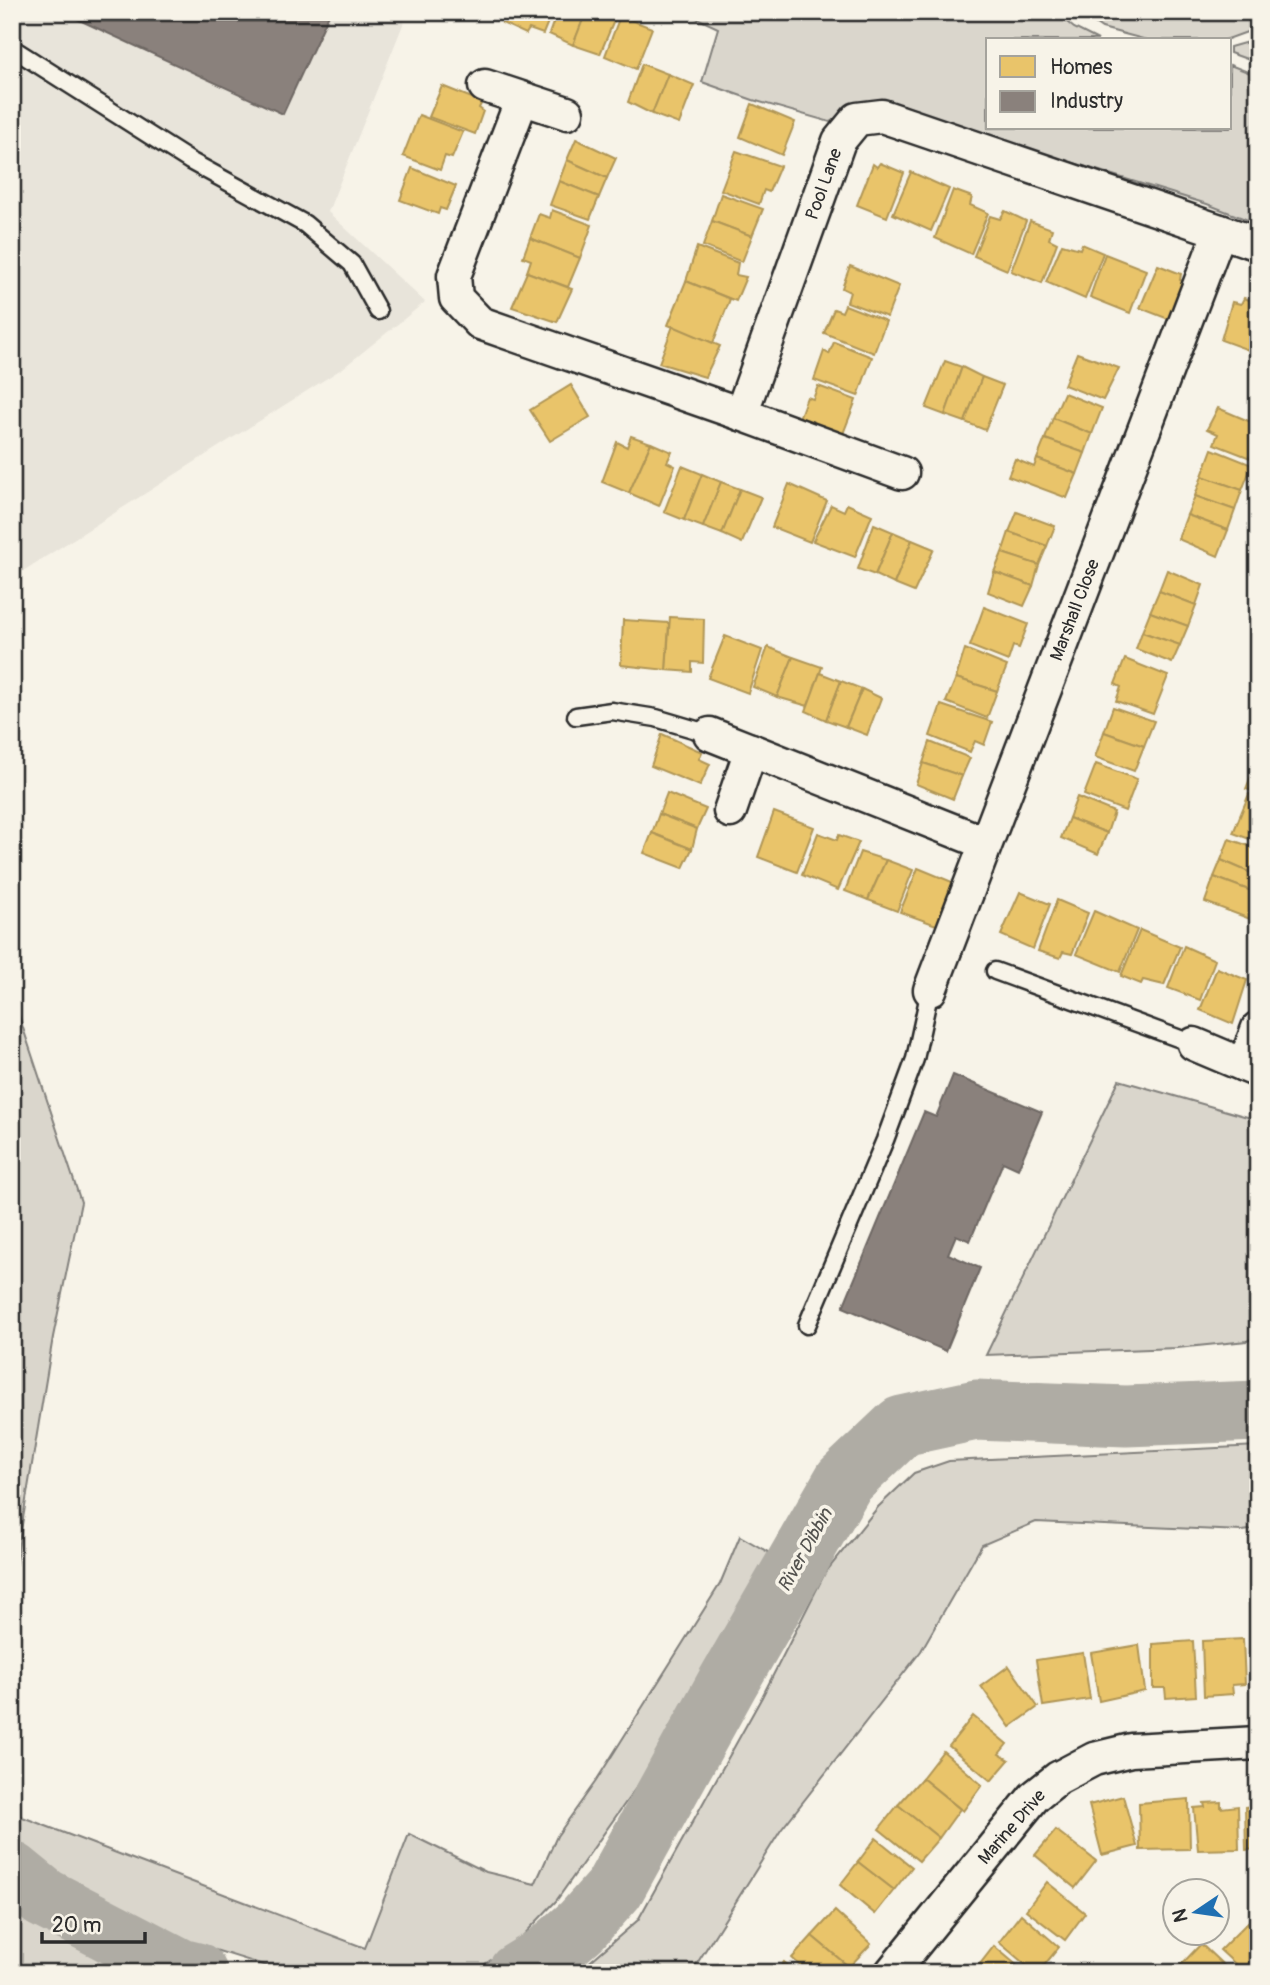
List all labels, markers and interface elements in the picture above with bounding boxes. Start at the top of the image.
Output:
legend [986,38,1232,130]
text: Homes [1050,54,1113,81]
text: Industry [1050,88,1123,115]
street label: Pool Lane [800,145,848,223]
street label: Marshall Close [1045,556,1105,664]
water label: River Dibbin [772,1503,838,1596]
street label: Marine Drive [973,1785,1051,1869]
north arrow [1162,1876,1232,1946]
scale bar [42,1901,145,1945]
text: N [1167,1906,1194,1925]
text: 20 m [52,1912,101,1939]

